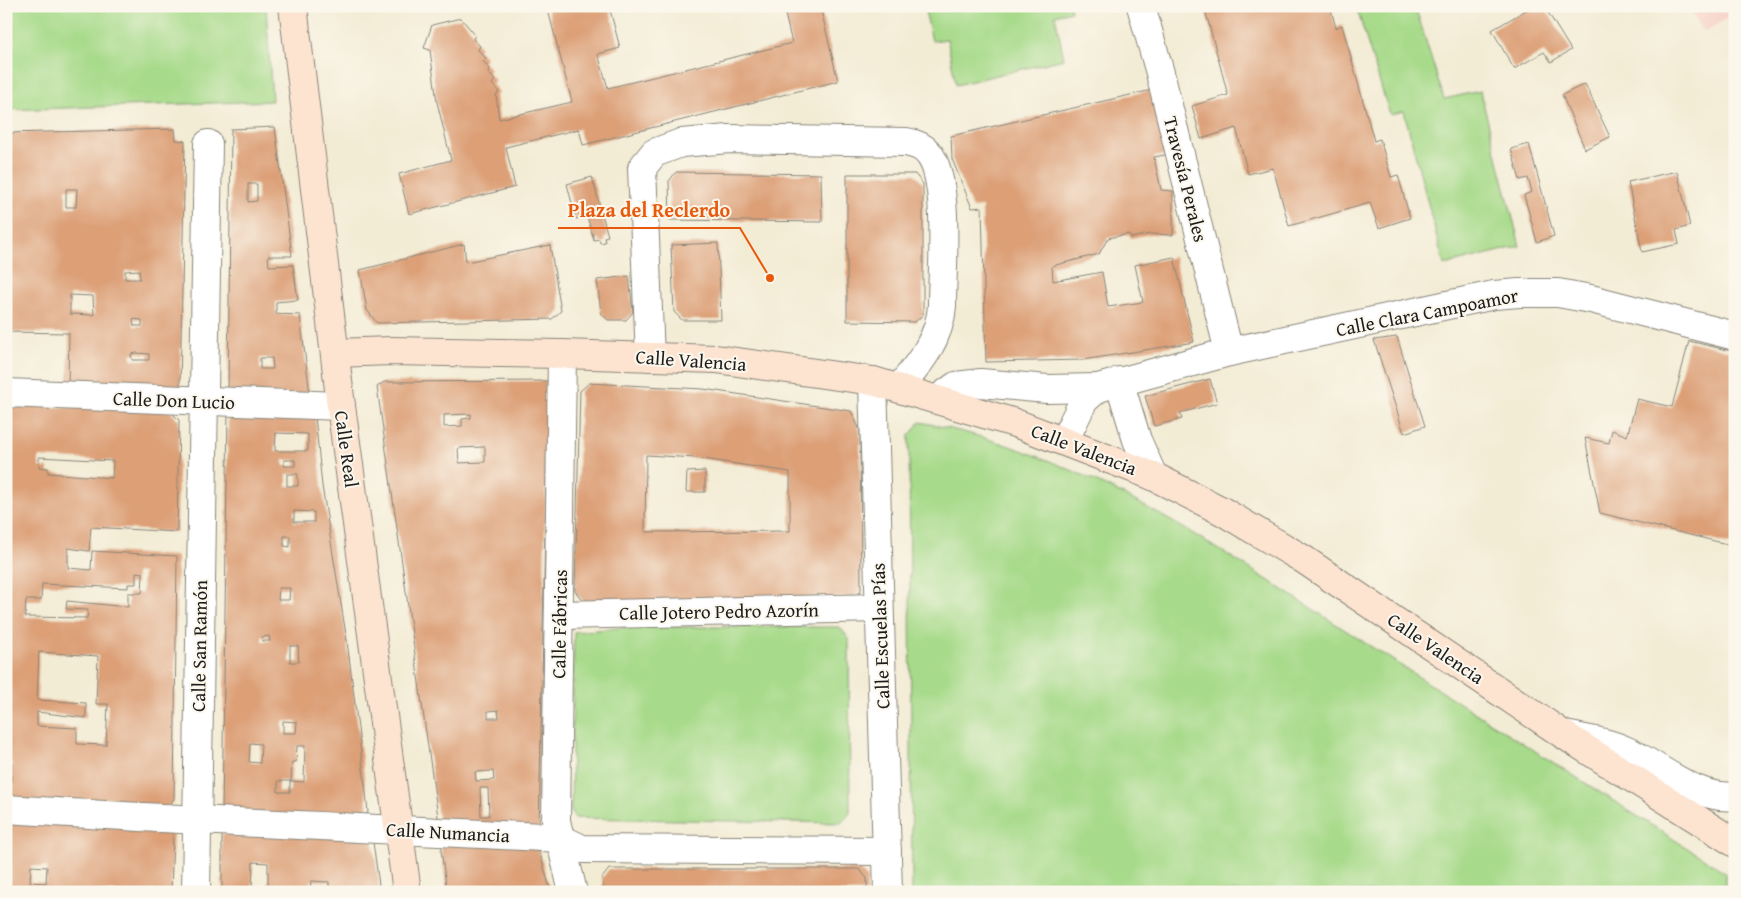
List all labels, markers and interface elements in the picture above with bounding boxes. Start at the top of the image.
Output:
street label: Travesía Perales [1157,113,1215,245]
callout: Plaza del Reclerdo [558,193,740,228]
text: Plaza del Reclerdo [568,195,731,224]
street label: Calle Clara Campoamor [1333,281,1521,343]
street label: Calle Valencia [635,342,747,378]
street label: Calle Don Lucio [112,384,236,416]
street label: Calle Real [328,409,366,489]
street label: Calle Valencia [1027,416,1141,482]
street label: Calle Escuelas Pías [863,563,897,709]
street label: Calle Fábricas [544,569,574,679]
street label: Calle San Ramón [184,579,214,712]
street label: Calle Jotero Pedro Azorín [619,595,819,627]
street label: Calle Valencia [1382,605,1490,691]
street label: Calle Numancia [386,815,511,849]

